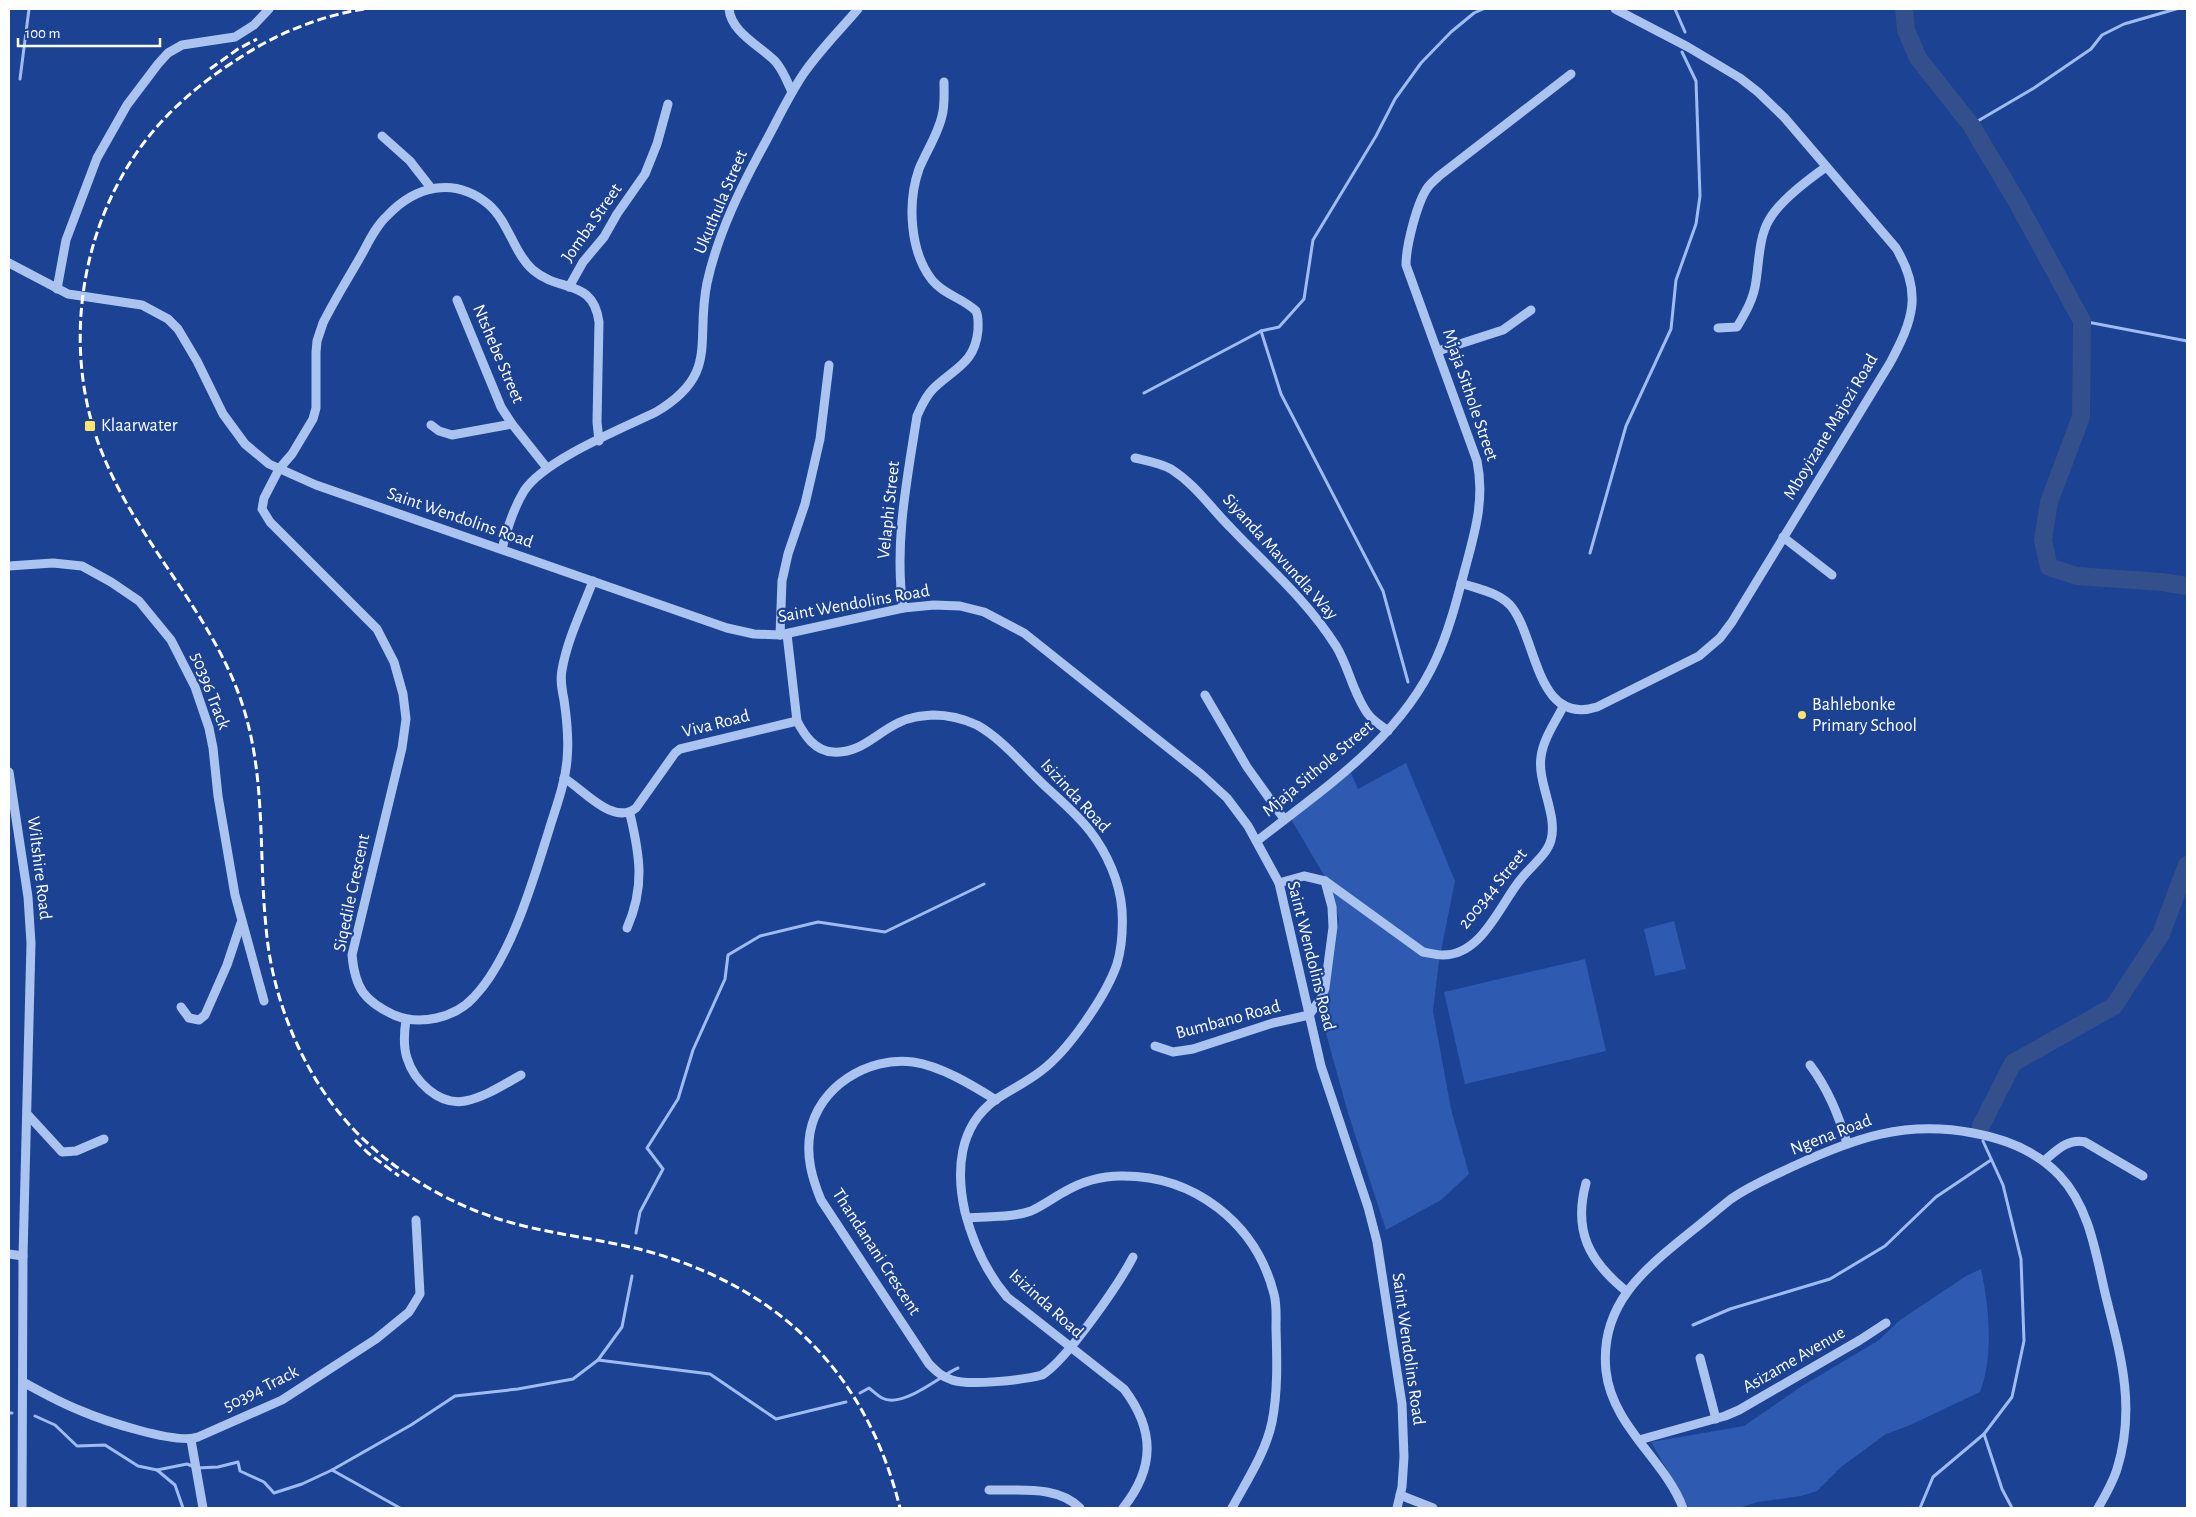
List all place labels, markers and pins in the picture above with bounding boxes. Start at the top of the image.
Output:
place label: Klaarwater [101,417,178,435]
marker: Klaarwater [83,419,97,433]
place label: Bahlebonke Primary School [1812,696,1917,735]
marker: Bahlebonke Primary School [1796,709,1808,721]

